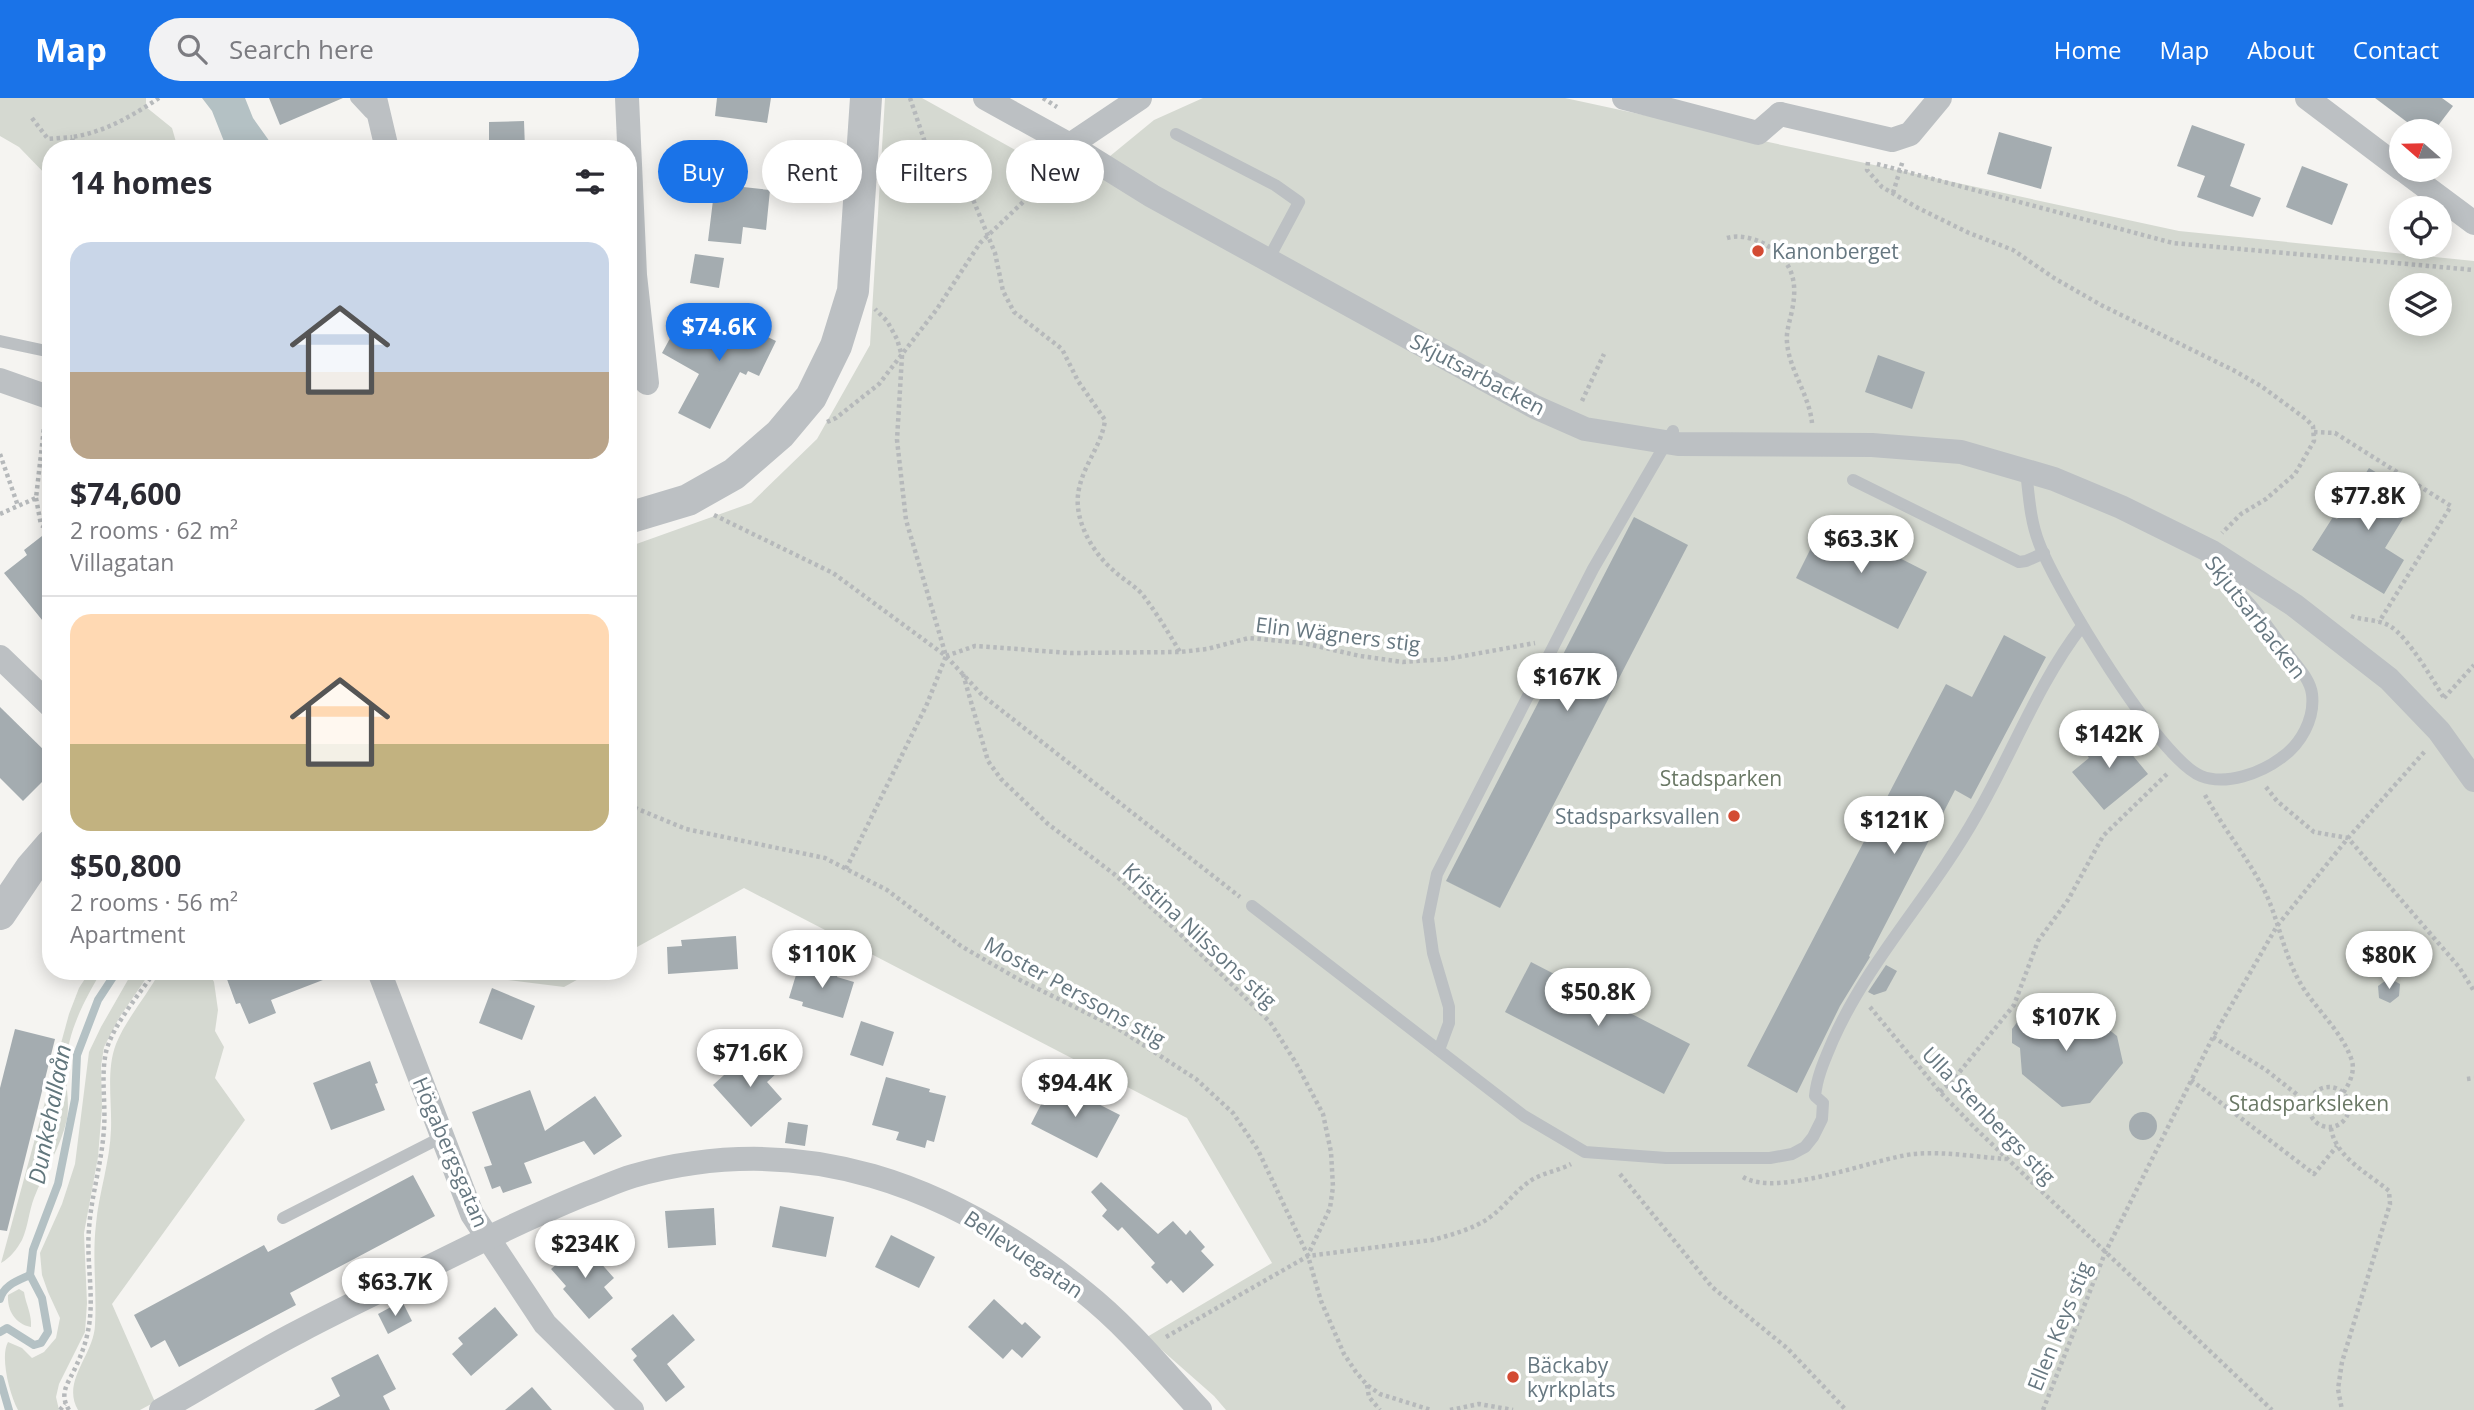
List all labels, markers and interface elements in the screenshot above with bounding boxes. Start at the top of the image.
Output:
search box [149,18,639,81]
text: Map [35,27,107,72]
icon: search [173,30,211,68]
text: Search here [229,31,374,67]
text: Home [2054,33,2122,66]
text: Map [2160,33,2209,66]
text: About [2247,33,2315,66]
text: Contact [2353,33,2439,66]
north arrow [2389,119,2452,182]
map controls [2389,119,2452,336]
chip: Buy [658,140,748,203]
chip: Rent [762,140,862,203]
chip: Filters [876,140,992,203]
chip: New [1006,140,1104,203]
text: 14 homes [70,162,213,203]
icon: filters [571,163,609,201]
button: locate [2389,196,2452,259]
place label: Kanonberget [1772,237,1899,265]
marker: Kanonberget [1750,243,1766,259]
button: layers [2389,273,2452,336]
icon: home [277,287,403,413]
pin: $74.6K [662,303,776,363]
text: $74.6K [682,310,756,342]
street label: Skjutsarbacken [1406,327,1550,421]
pin: $77.8K [2311,472,2425,532]
text: $74,600 [70,473,181,514]
text: $77.8K [2331,479,2405,511]
text: 2 rooms · 62 m² [70,514,238,546]
pin: $63.3K [1804,516,1918,575]
text: $63.3K [1824,522,1898,554]
text: Villagatan [70,546,174,578]
street label: Skjutsarbacken [2199,550,2313,684]
street label: Elin Wägners stig [1254,610,1422,658]
pin: $167K [1518,654,1616,713]
icon: home [277,659,403,785]
text: $167K [1533,660,1601,692]
pin: $142K [2060,710,2158,770]
text: $142K [2075,717,2143,749]
park label: Stadsparken [1660,764,1782,792]
pin: $121K [1845,796,1943,856]
place label: Stadsparksvallen [1555,802,1720,830]
text: $121K [1860,803,1928,835]
marker: Stadsparksvallen [1726,808,1742,824]
text: $50,800 [70,845,181,886]
street label: Kristina Nilssons stig [1117,856,1283,1014]
text: 2 rooms · 56 m² [70,886,238,918]
text: Apartment [70,918,186,950]
pin: $110K [773,930,871,990]
street label: Moster Perssons stig [979,930,1171,1052]
pin: $80K [2348,932,2430,991]
text: $110K [788,937,856,969]
text: $80K [2362,938,2416,970]
pin: $50.8K [1541,968,1655,1028]
text: $50.8K [1561,975,1635,1007]
pin: $107K [2017,993,2115,1053]
text: $107K [2032,1000,2100,1032]
pin: $71.6K [693,1030,807,1089]
text: $71.6K [713,1036,787,1068]
street label: Ulla Stenbergs stig [1916,1040,2062,1190]
water label: Dunkehallaån [20,1041,78,1187]
pin: $94.4K [1018,1060,1132,1119]
text: $94.4K [1038,1066,1112,1098]
street label: Högabergsgatan [407,1072,495,1232]
park label: Stadsparksleken [2229,1089,2389,1117]
street label: Bellevuegatan [959,1204,1089,1304]
pin: $234K [536,1220,634,1280]
text: $234K [551,1227,619,1259]
street label: Ellen Keys stig [2020,1257,2098,1395]
pin: $63.7K [338,1258,452,1318]
text: $63.7K [358,1265,432,1297]
place label: Bäckaby kyrkplats [1527,1351,1615,1403]
marker: Bäckaby kyrkplats [1505,1369,1521,1385]

